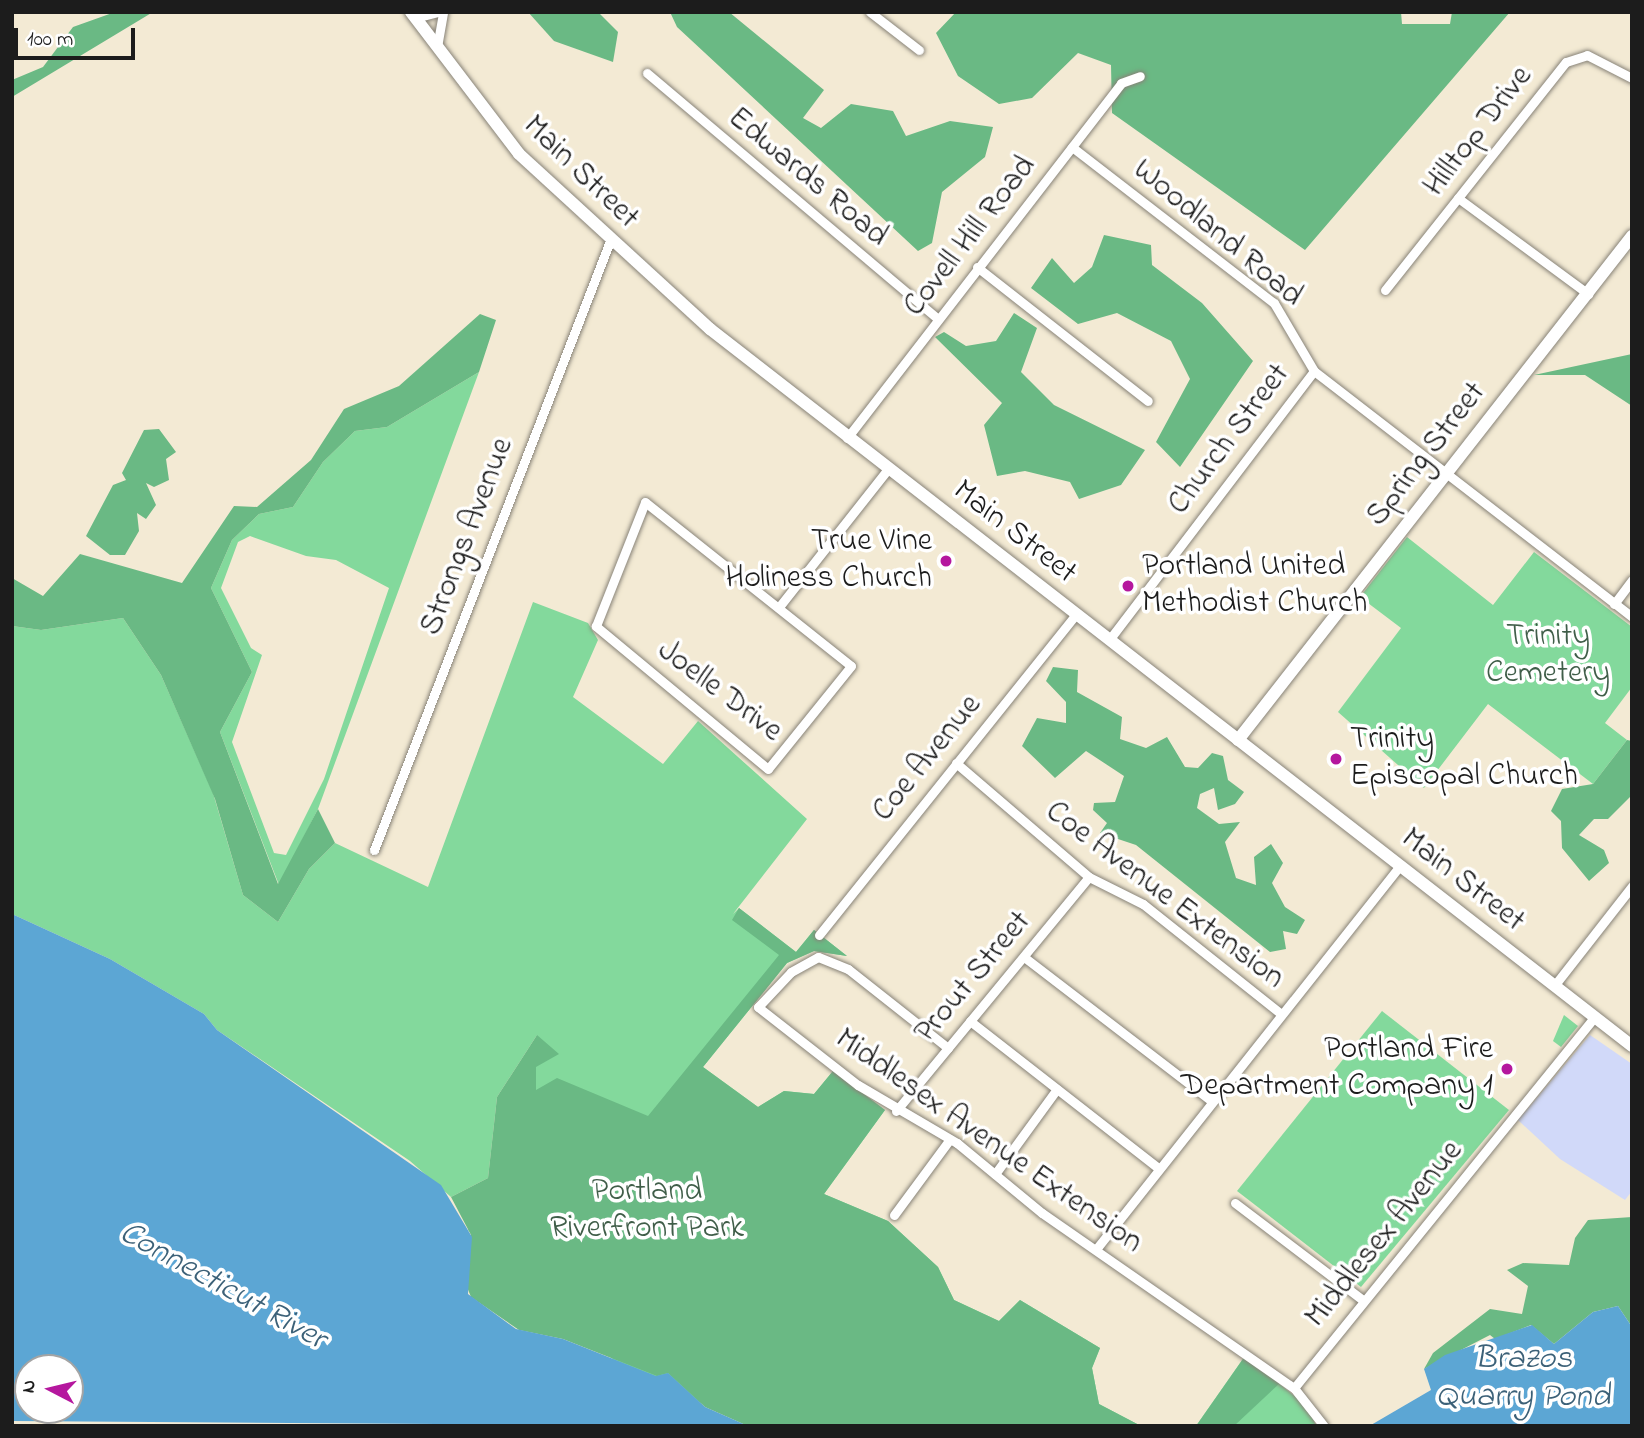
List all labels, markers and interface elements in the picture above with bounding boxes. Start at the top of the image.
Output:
scale bar [18,14,138,58]
text: 100 m [27,25,73,55]
street label: Hilltop Drive [1416,59,1542,205]
street label: Edwards Road [719,100,895,256]
street label: Main Street [514,108,646,238]
street label: Covell Hill Road [896,149,1046,325]
street label: Woodland Road [1124,152,1310,316]
street label: Church Street [1161,357,1299,523]
street label: Spring Street [1359,375,1495,535]
street label: Strongs Avenue [413,433,523,641]
street label: Main Street [944,473,1084,593]
place label: True Vine Holiness Church [726,524,932,599]
place label: Portland United Methodist Church [1142,549,1367,624]
marker: True Vine Holiness Church [938,553,954,569]
marker: Portland United Methodist Church [1120,578,1136,594]
park label: Trinity Cemetery [1486,619,1610,694]
street label: Joelle Drive [649,633,789,751]
street label: Coe Avenue [865,688,991,830]
place label: Trinity Episcopal Church [1350,722,1578,797]
marker: Trinity Episcopal Church [1328,751,1344,767]
street label: Coe Avenue Extension [1037,794,1291,998]
street label: Main Street [1392,821,1532,941]
street label: Prout Street [908,904,1040,1052]
street label: Middlesex Avenue Extension [827,1021,1149,1263]
place label: Portland Fire Department Company 1 [1181,1032,1493,1107]
marker: Portland Fire Department Company 1 [1499,1061,1515,1077]
street label: Middlesex Avenue [1298,1134,1472,1336]
park label: Portland Riverfront Park [550,1174,744,1249]
water label: Connecticut River [112,1214,332,1360]
water label: Brazos Quarry Pond [1436,1340,1610,1418]
north arrow [14,1354,84,1424]
text: N [15,1379,44,1395]

